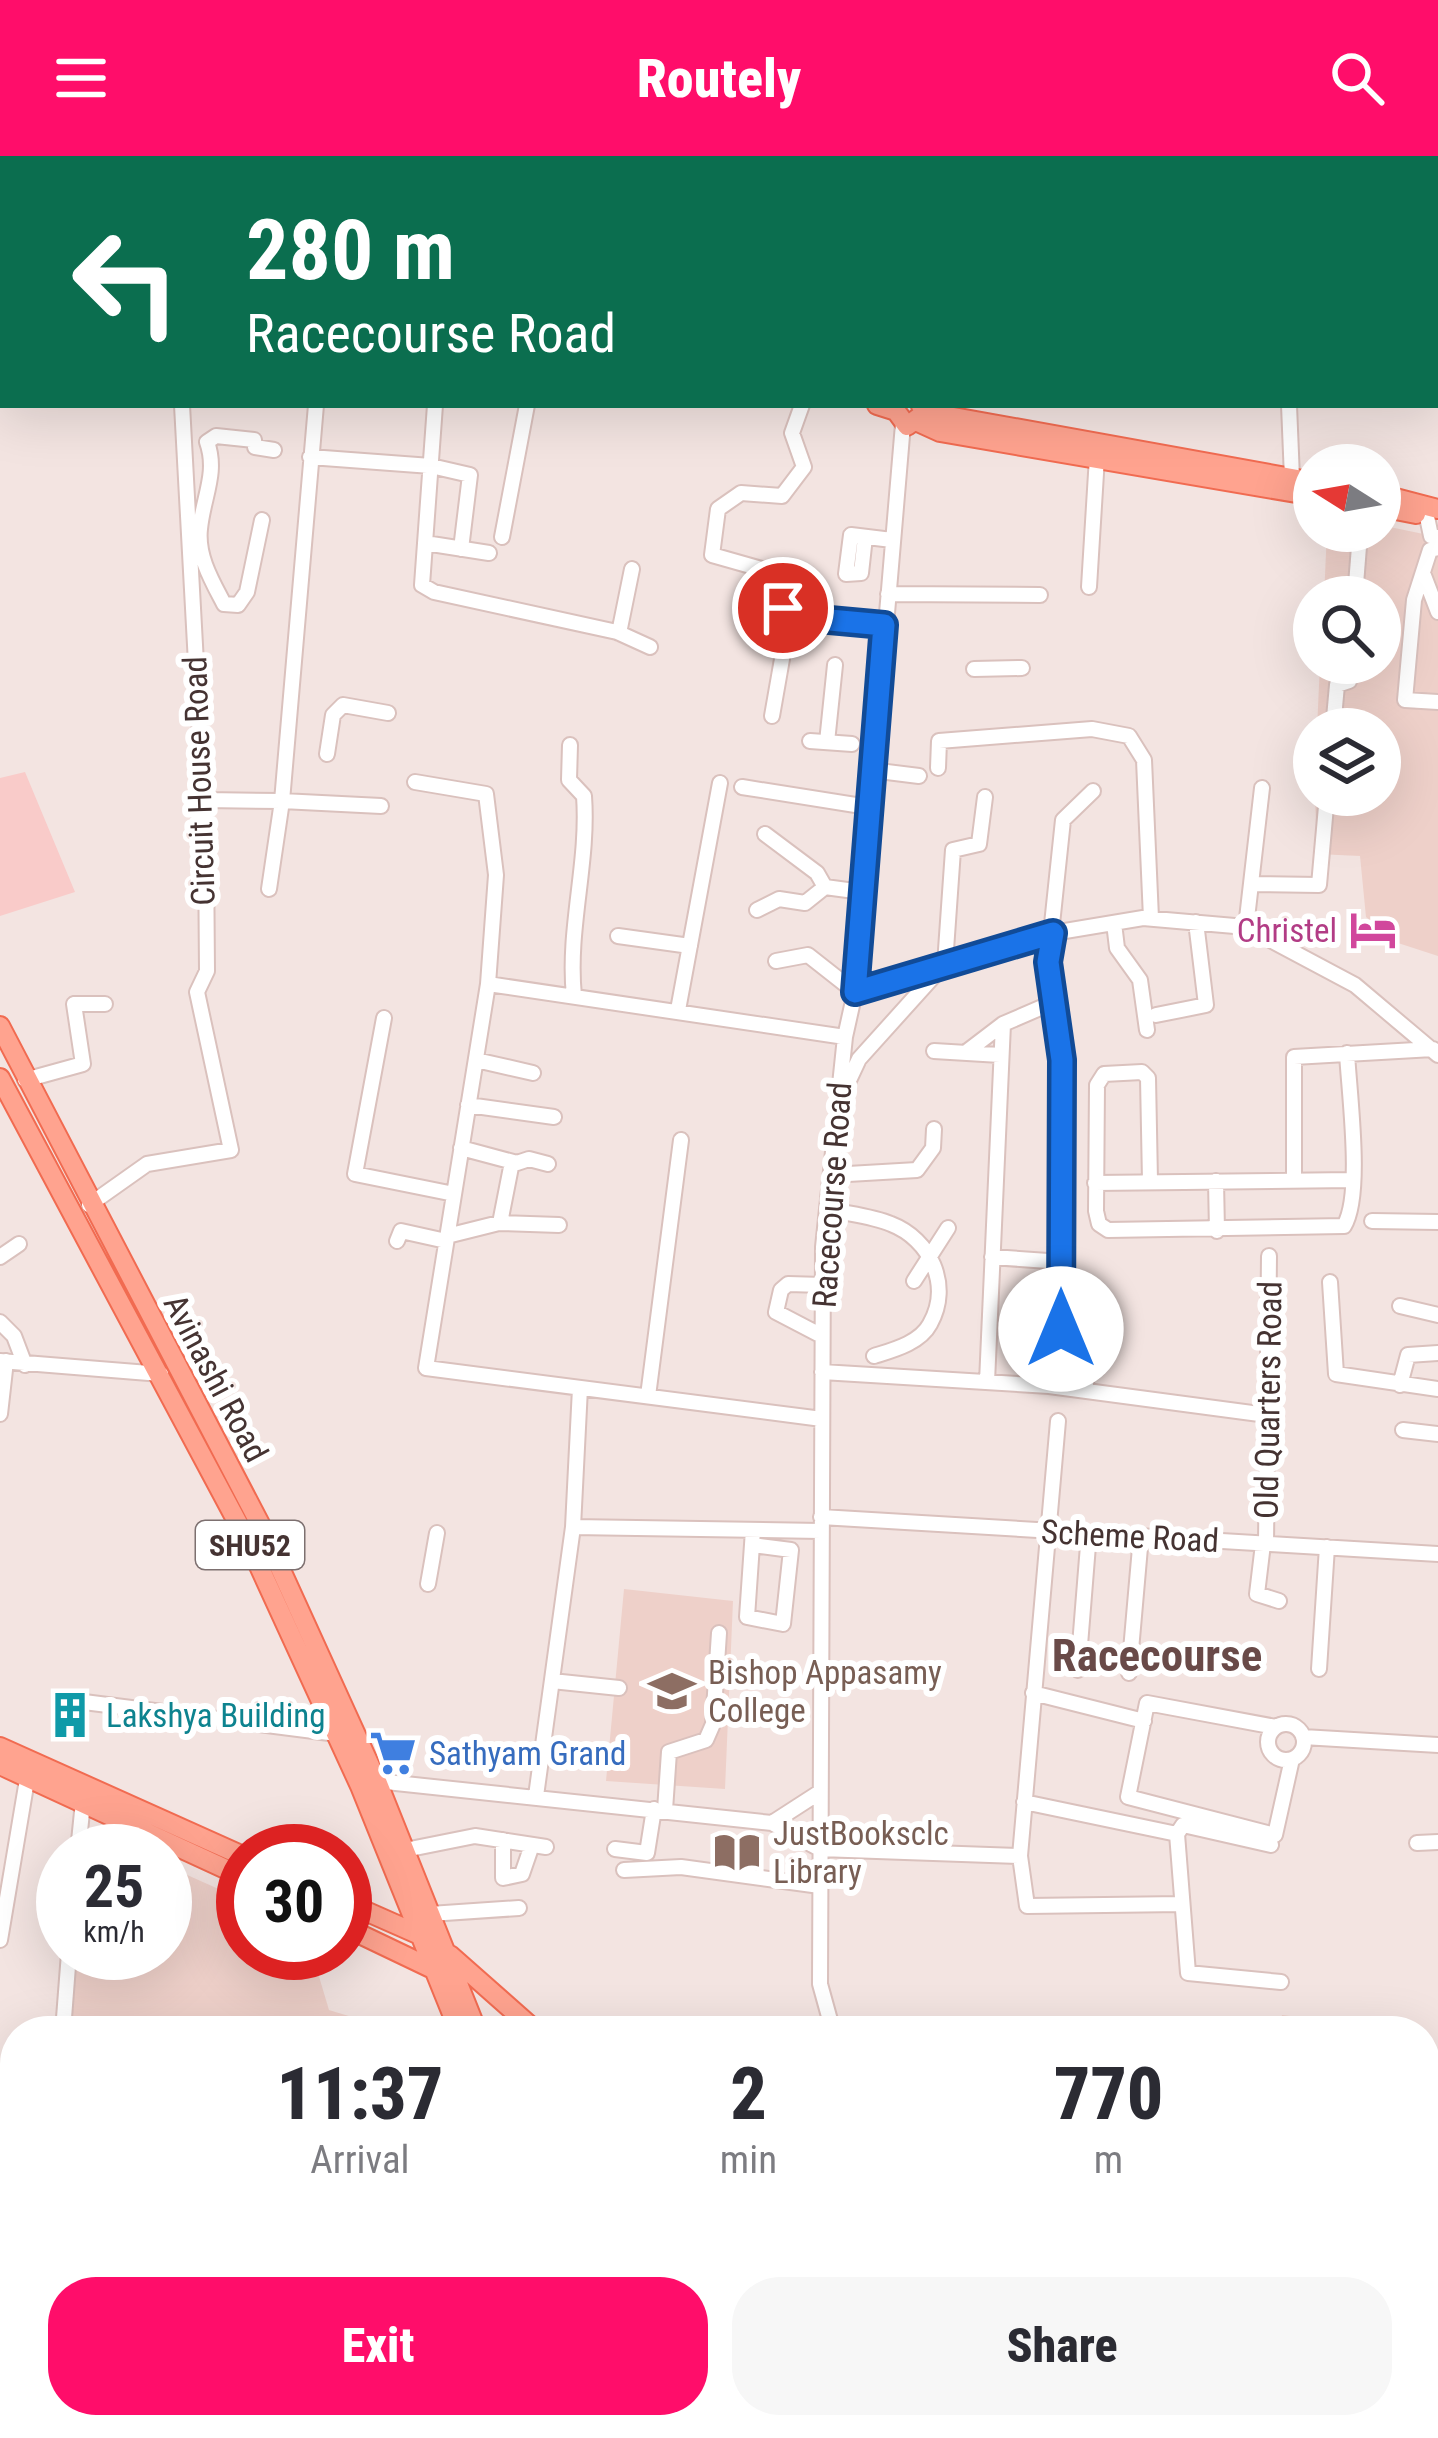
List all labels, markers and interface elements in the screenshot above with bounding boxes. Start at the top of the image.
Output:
icon: menu [48,45,114,111]
icon: search [1324,45,1390,111]
text: Routely [637,47,801,110]
text: 280 m [246,201,455,300]
icon: left [48,204,204,360]
text: Racecourse Road [246,302,616,365]
north arrow [1293,444,1401,552]
map controls [1293,444,1401,816]
pin [732,557,834,659]
icon: arrive [750,575,816,641]
button: search [1293,576,1401,684]
street label: Circuit House Road [175,656,223,906]
button: layers [1293,708,1401,816]
hotel icon: Christel [1348,905,1398,955]
place label: Christel [1237,911,1337,950]
street label: Racecourse Road [805,1081,859,1309]
position arrow [998,1266,1124,1392]
street label: Old Quarters Road [1246,1281,1290,1519]
street label: Avinashi Road [156,1288,276,1468]
street label: Scheme Road [1040,1512,1220,1560]
road number: SHU52 [196,1521,304,1569]
district label: Racecourse [1052,1629,1262,1682]
place label: Bishop Appasamy College [708,1653,942,1730]
school or university icon: Bishop Appasamy College [647,1666,697,1716]
building icon: Lakshya Building [45,1690,95,1740]
place label: Lakshya Building [106,1696,326,1735]
supermarket icon: Sathyam Grand [368,1728,418,1778]
place label: Sathyam Grand [429,1734,626,1773]
place label: JustBooksclc Library [773,1814,949,1891]
speed limit sign: 30 [216,1824,372,1980]
library icon: JustBooksclc Library [712,1827,762,1877]
text: 25 [84,1851,144,1922]
text: km/h [83,1914,145,1949]
text: 11:37 [277,2052,443,2137]
text: 2 [730,2052,767,2137]
text: 770 [1054,2052,1163,2137]
text: Arrival [310,2137,410,2183]
text: min [720,2137,777,2183]
text: m [1094,2137,1123,2183]
button: Exit [48,2277,708,2415]
button: Share [732,2277,1392,2415]

